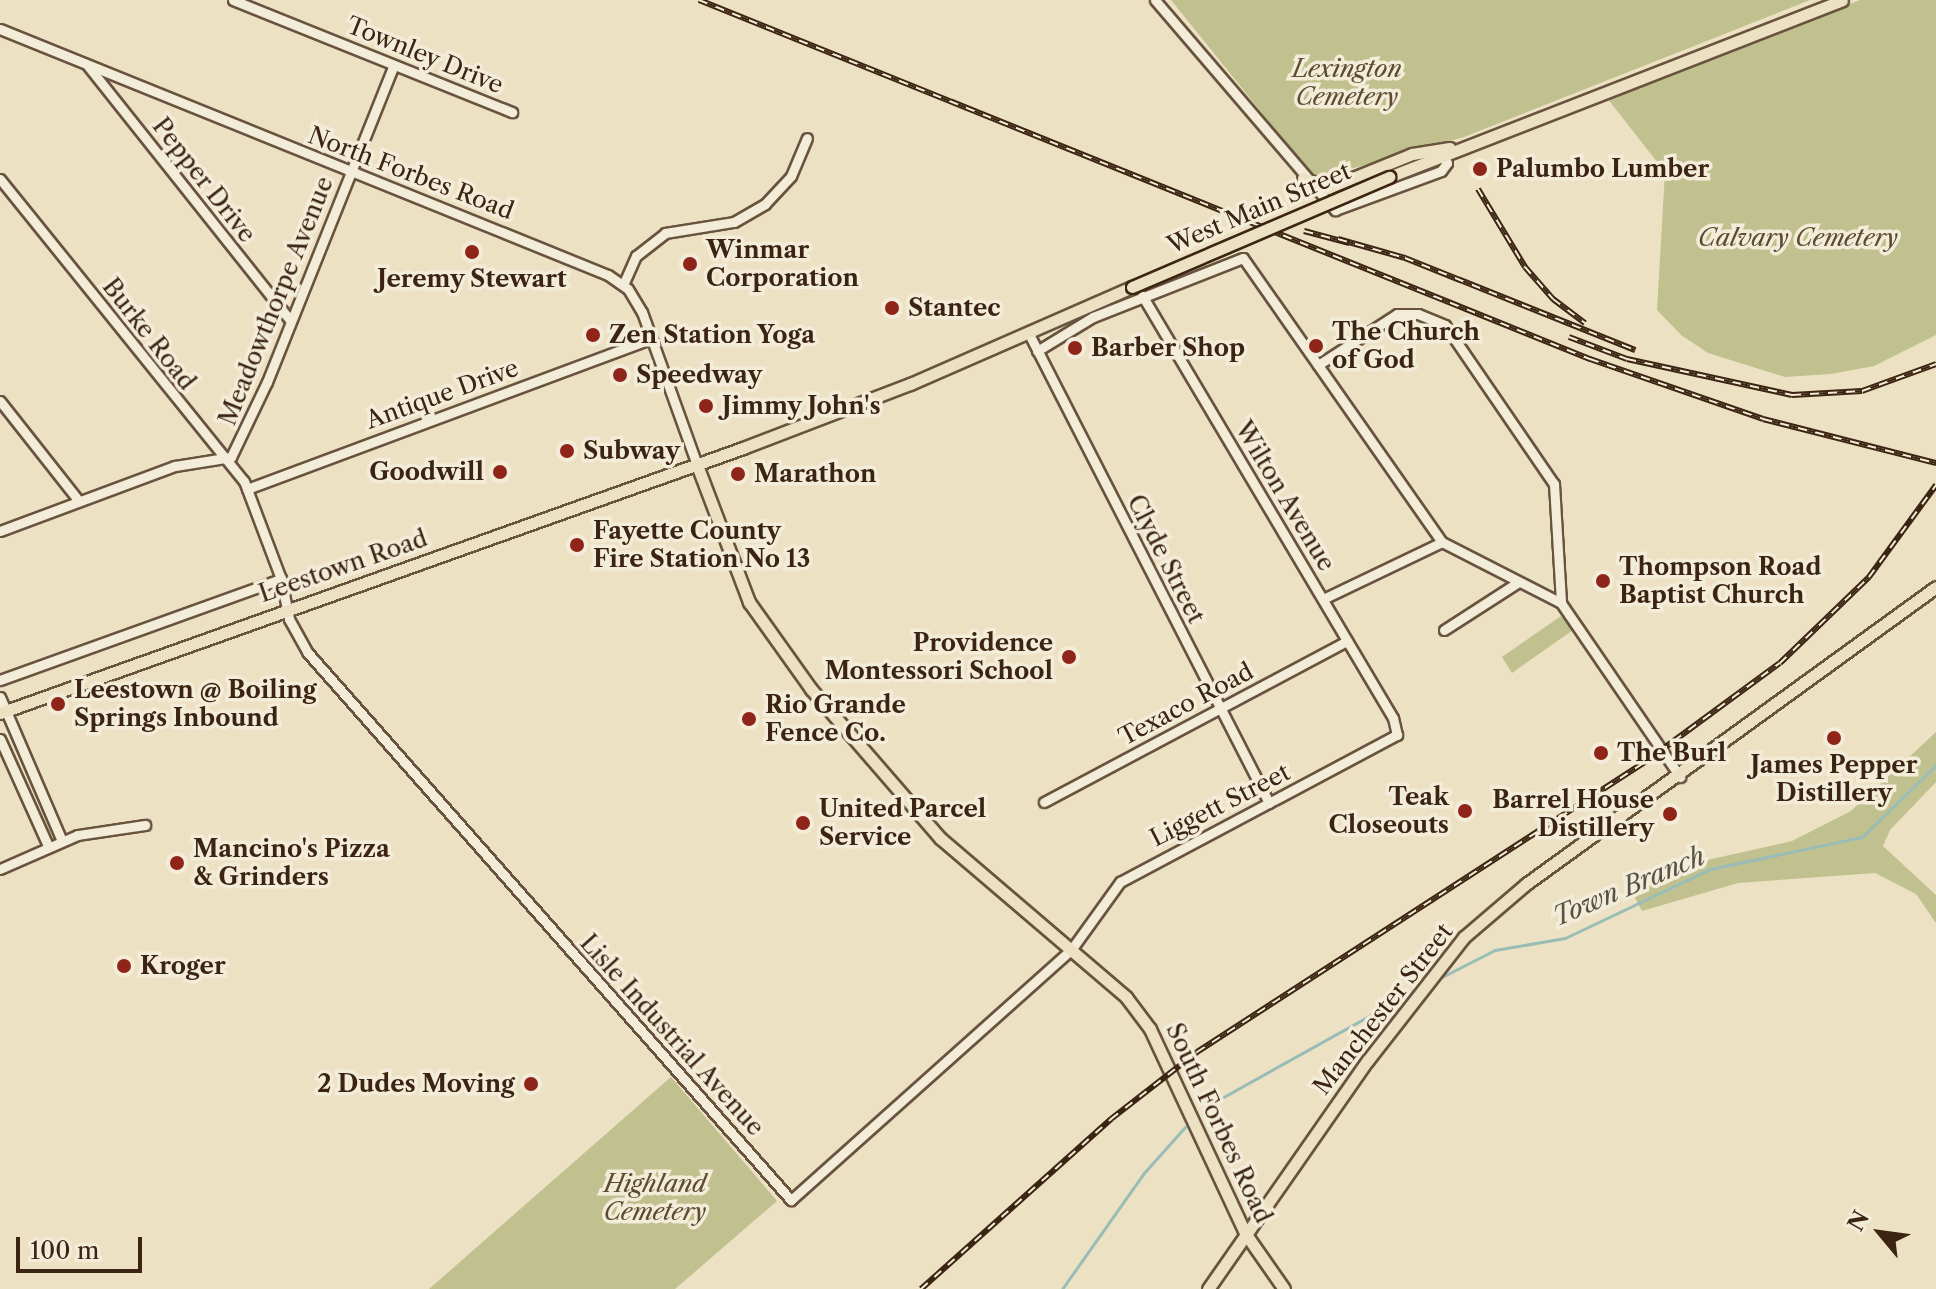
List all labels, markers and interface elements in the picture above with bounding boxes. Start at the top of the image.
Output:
street label: Townley Drive [342,10,508,100]
park label: Lexington Cemetery [1292,55,1402,111]
street label: Pepper Drive [146,112,262,248]
street label: North Forbes Road [304,121,518,225]
place label: Palumbo Lumber [1496,155,1709,183]
street label: West Main Street [1163,156,1355,260]
marker: Palumbo Lumber [1471,160,1489,178]
street label: Meadowthorpe Avenue [213,172,339,430]
park label: Calvary Cemetery [1698,224,1898,252]
place label: Winmar Corporation [706,236,859,292]
marker: Jeremy Stewart [463,243,481,261]
marker: Winmar Corporation [681,255,699,273]
place label: Jeremy Stewart [377,265,567,293]
street label: Burke Road [96,272,202,396]
place label: Stantec [908,294,1000,322]
marker: Stantec [883,299,901,317]
place label: The Church of God [1332,318,1480,374]
place label: Zen Station Yoga [609,321,816,349]
marker: Zen Station Yoga [584,326,602,344]
place label: Barber Shop [1091,334,1245,362]
marker: The Church of God [1307,337,1325,355]
marker: Barber Shop [1066,339,1084,357]
street label: Antique Drive [362,353,522,435]
place label: Speedway [636,361,762,389]
marker: Speedway [611,366,629,384]
place label: Jimmy John's [722,392,881,420]
marker: Jimmy John's [697,397,715,415]
street label: Wilton Avenue [1229,415,1341,577]
place label: Subway [583,437,680,465]
marker: Subway [558,442,576,460]
place label: Goodwill [369,458,484,486]
place label: Marathon [754,460,876,488]
marker: Goodwill [491,463,509,481]
marker: Marathon [729,465,747,483]
street label: Clyde Street [1121,490,1211,628]
place label: Fayette County Fire Station No 13 [593,517,810,573]
street label: Leestown Road [255,524,431,608]
marker: Fayette County Fire Station No 13 [568,536,586,554]
place label: Thompson Road Baptist Church [1619,553,1821,609]
marker: Thompson Road Baptist Church [1594,572,1612,590]
place label: Providence Montessori School [825,629,1053,685]
marker: Providence Montessori School [1060,648,1078,666]
street label: Texaco Road [1114,657,1258,751]
place label: Leestown @ Boiling Springs Inbound [74,676,317,732]
place label: Rio Grande Fence Co. [765,691,906,747]
marker: Leestown @ Boiling Springs Inbound [49,695,67,713]
marker: Rio Grande Fence Co. [740,710,758,728]
marker: James Pepper Distillery [1825,729,1843,747]
place label: The Burl [1617,739,1726,767]
marker: The Burl [1592,744,1610,762]
place label: James Pepper Distillery [1751,751,1917,807]
street label: Liggett Street [1145,757,1295,853]
place label: Teak Closeouts [1329,783,1449,839]
place label: Barrel House Distillery [1492,786,1654,842]
place label: United Parcel Service [819,795,986,851]
marker: Teak Closeouts [1456,802,1474,820]
marker: Barrel House Distillery [1661,805,1679,823]
marker: United Parcel Service [794,814,812,832]
place label: Mancino's Pizza & Grinders [193,835,390,891]
water label: Town Branch [1548,841,1710,933]
marker: Mancino's Pizza & Grinders [168,854,186,872]
street label: Manchester Street [1307,918,1459,1100]
street label: Lisle Industrial Avenue [574,928,770,1142]
place label: Kroger [140,952,226,980]
marker: Kroger [115,957,133,975]
street label: South Forbes Road [1160,1018,1278,1228]
place label: 2 Dudes Moving [317,1070,515,1098]
marker: 2 Dudes Moving [522,1075,540,1093]
park label: Highland Cemetery [604,1170,706,1226]
north arrow [1840,1193,1920,1273]
text: N [1842,1206,1875,1236]
scale bar [20,1221,146,1271]
text: 100 m [30,1236,99,1265]

